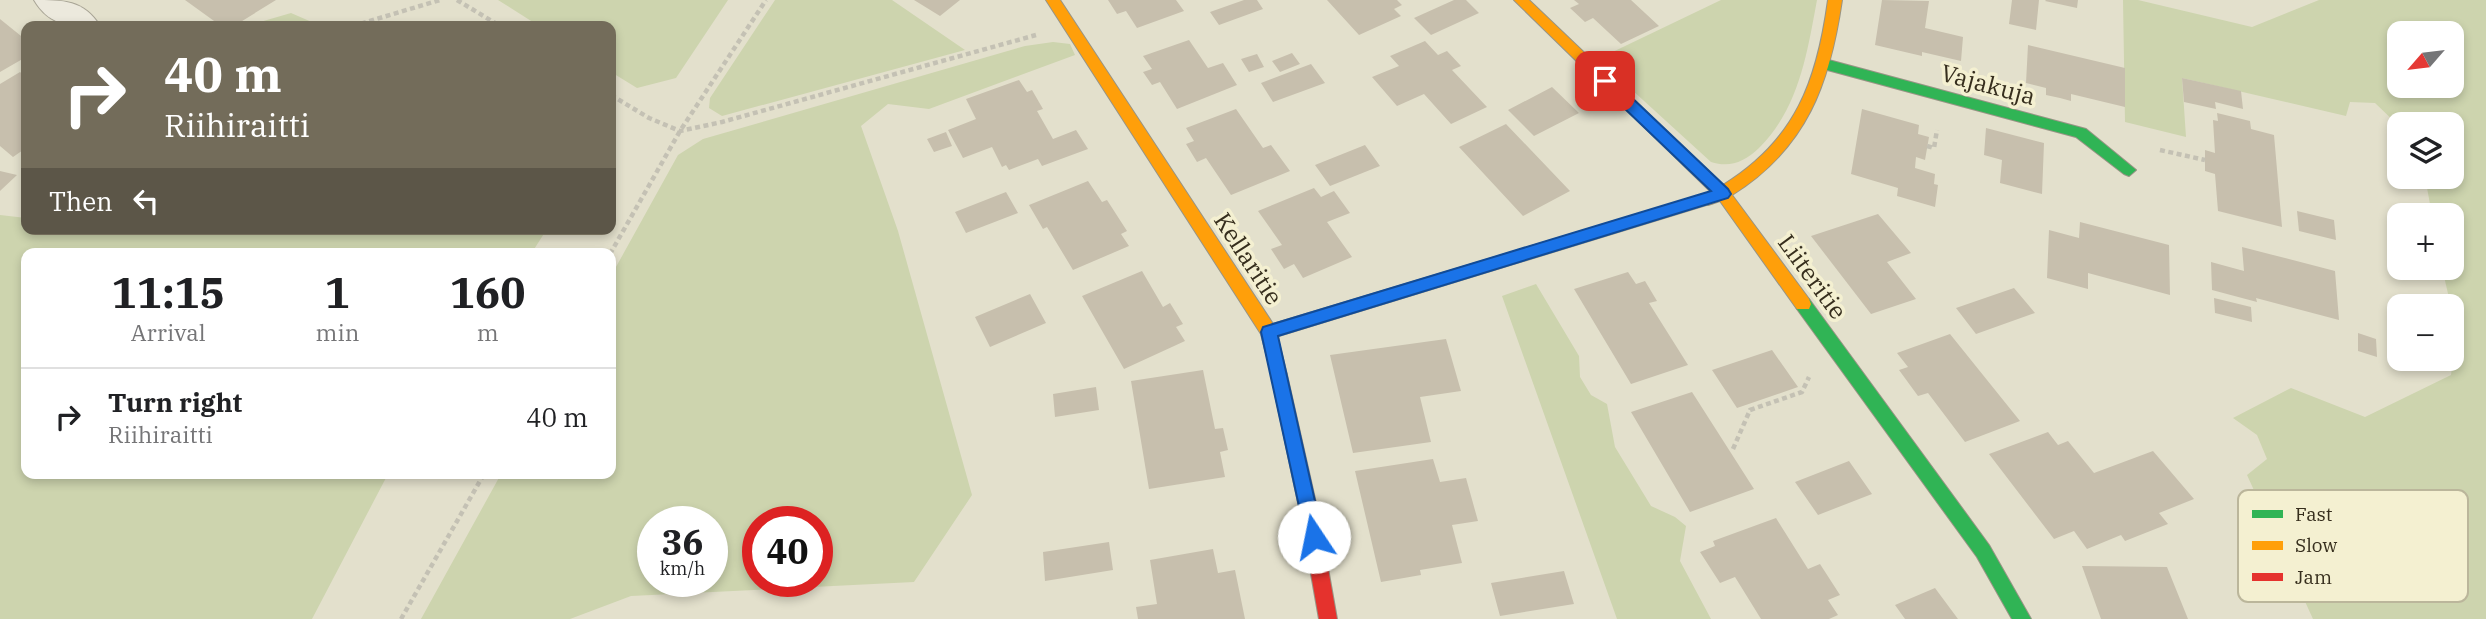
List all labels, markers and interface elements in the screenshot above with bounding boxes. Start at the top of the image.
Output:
north arrow [2387,21,2464,98]
map controls [2387,21,2464,371]
text: 40 m [164,42,282,105]
icon: right [49,49,140,140]
pin [1575,51,1635,111]
street label: Vajakuja [1937,56,2039,112]
icon: arrive [1586,62,1624,100]
text: Riihiraitti [164,104,310,146]
button: layers [2387,112,2464,189]
icon: left [127,182,165,220]
text: Then [49,184,113,218]
button: + [2387,203,2464,280]
street label: Kellaritie [1207,206,1291,311]
street label: Liiteritie [1771,227,1854,325]
text: 11:15 [111,265,225,320]
text: 1 [325,265,350,320]
text: 160 [450,265,525,320]
button: − [2387,294,2464,371]
text: Arrival [131,317,206,347]
text: min [316,317,359,347]
text: m [477,317,499,347]
text: Turn right [108,385,242,419]
icon: right [49,398,87,436]
text: 40 m [526,400,588,434]
text: Riihiraitti [108,419,213,449]
legend [2238,490,2468,602]
position arrow [1277,500,1351,574]
text: Fast [2295,502,2333,526]
speed limit sign: 40 [742,506,833,597]
text: 36 [661,519,704,565]
text: Slow [2295,533,2337,557]
text: km/h [660,557,705,580]
text: Jam [2295,565,2332,589]

